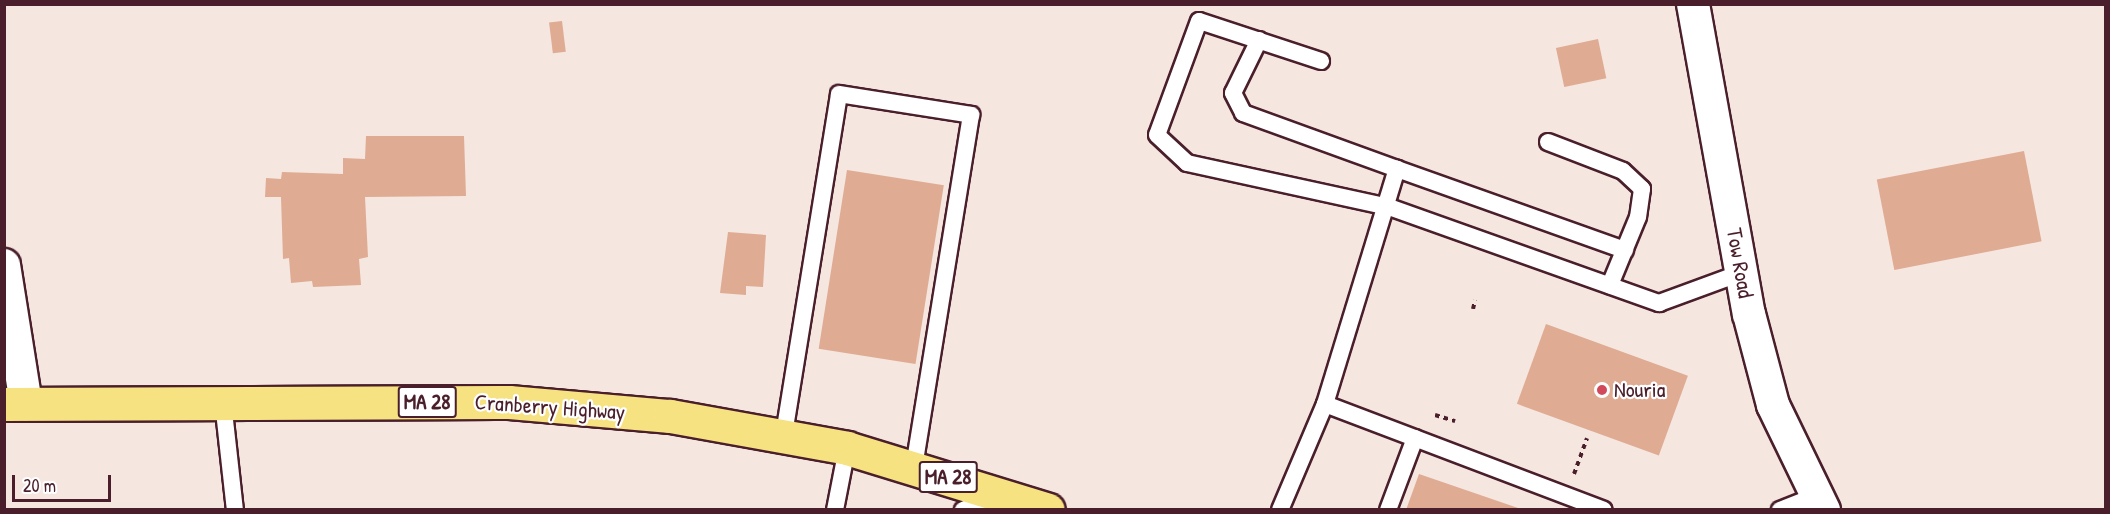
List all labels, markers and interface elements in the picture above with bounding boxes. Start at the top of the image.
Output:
street label: Tow Road [1721,226,1759,300]
place label: Nouria [1614,377,1665,403]
marker: Nouria [1595,383,1609,397]
road number: MA 28 [397,384,457,420]
street label: Cranberry Highway [474,389,626,425]
road number: MA 28 [918,459,978,495]
scale bar [15,463,114,501]
text: 20 m [23,473,56,498]

